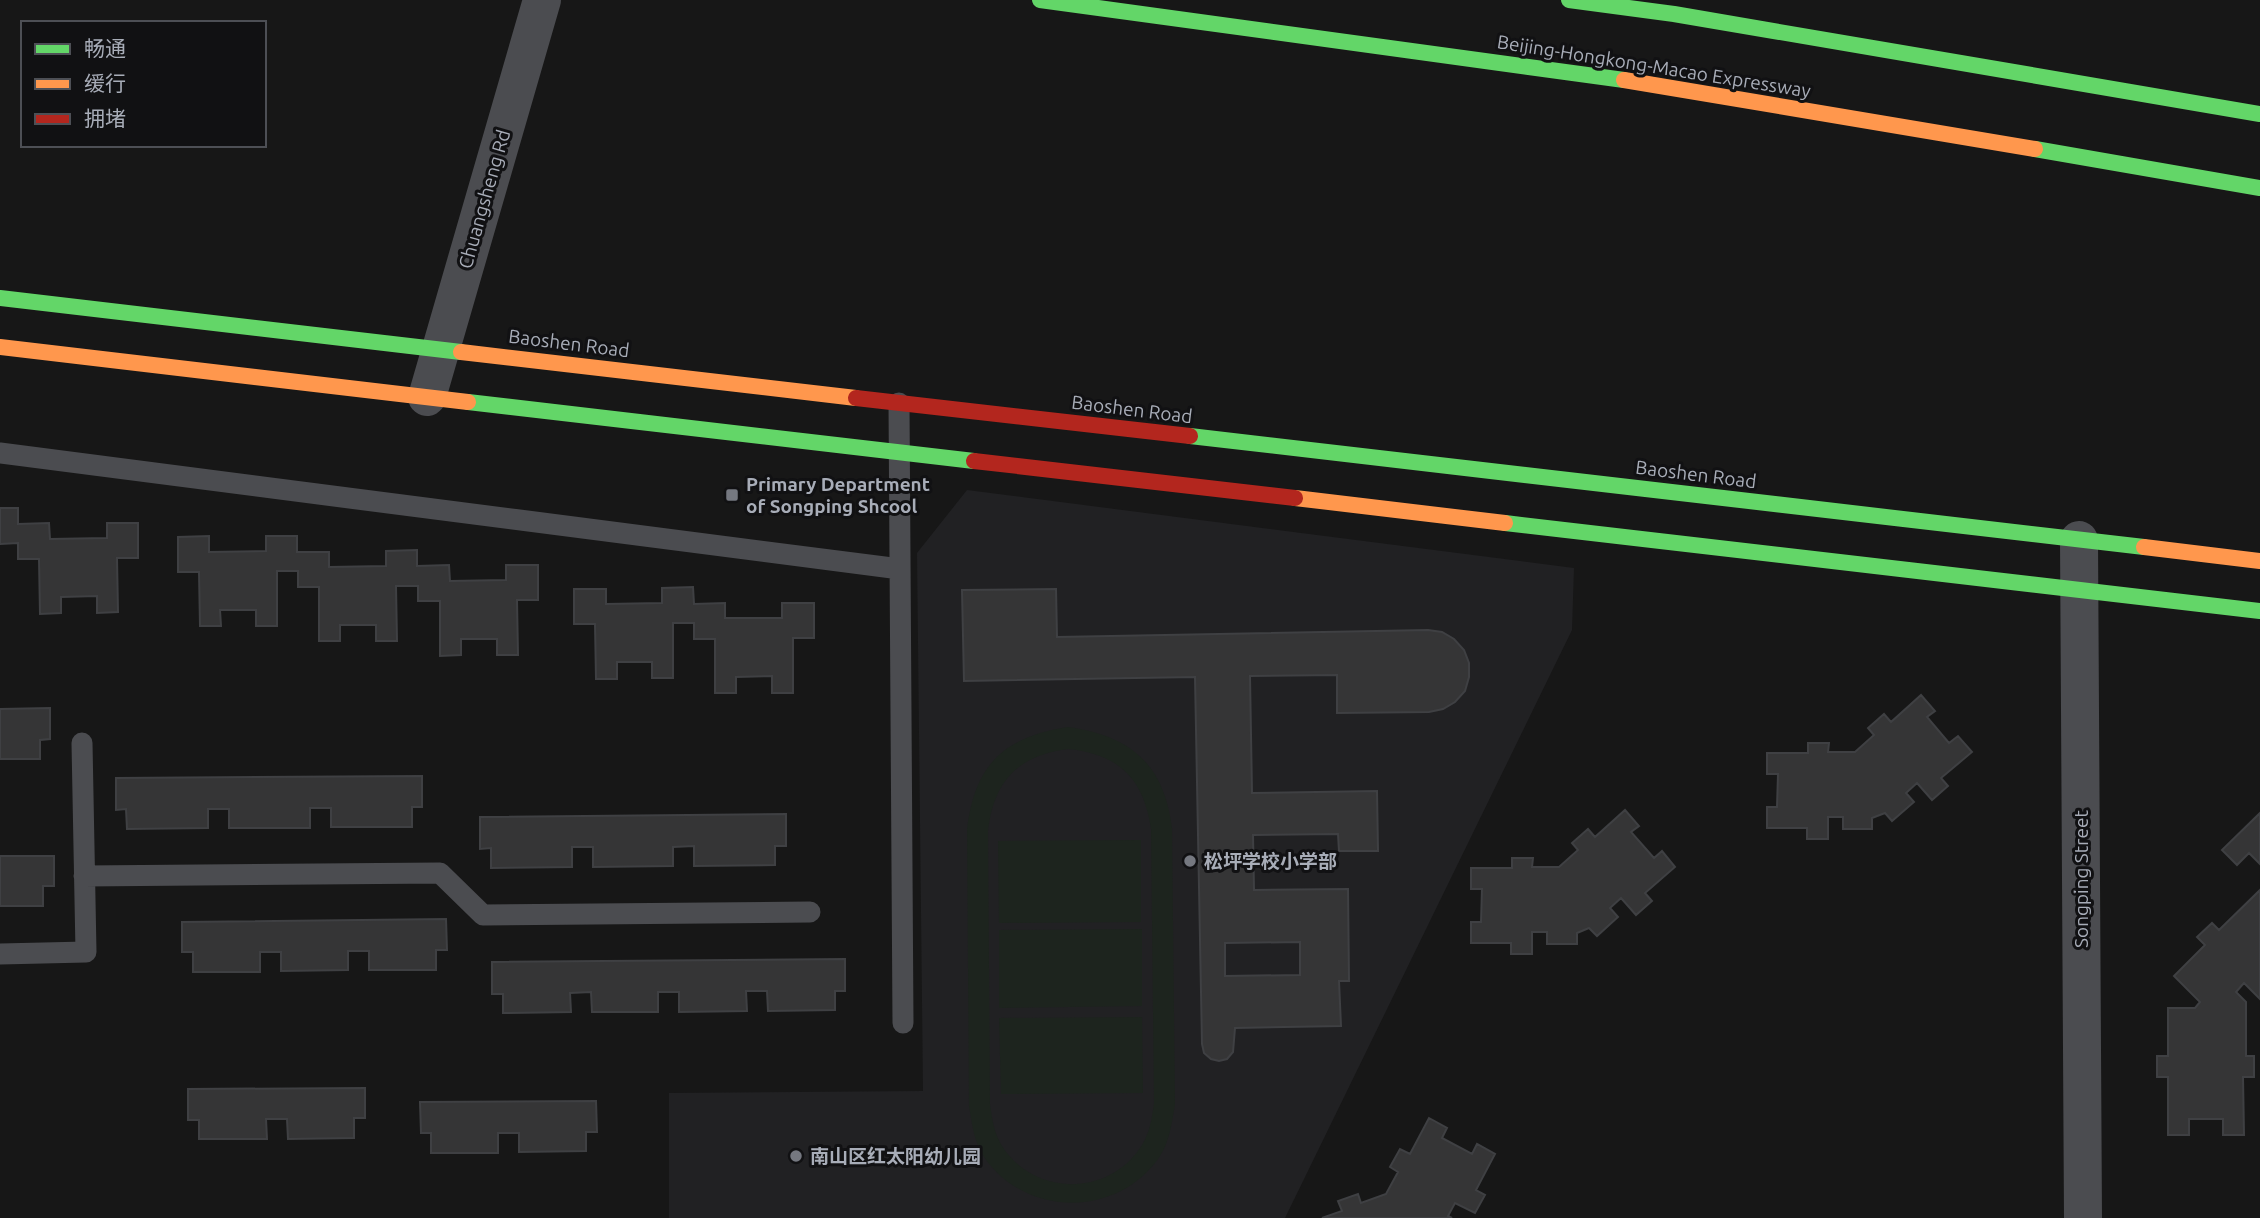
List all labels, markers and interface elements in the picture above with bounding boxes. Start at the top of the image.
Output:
legend [21,21,266,147]
street label: Beijing-Hongkong-Macao Expressway [1496,30,1812,102]
text: 畅通 [84,36,126,60]
text: 缓行 [84,71,126,95]
text: 拥堵 [84,106,126,130]
street label: Chuangsheng Rd [454,127,514,271]
street label: Baoshen Road [507,325,631,361]
street label: Baoshen Road [1070,391,1194,427]
street label: Baoshen Road [1634,456,1758,492]
place label: Primary Department of Songping Shcool [746,473,930,517]
marker: Primary Department of Songping Shcool [724,487,740,503]
street label: Songping Street [2070,810,2092,948]
place label: 松坪学校小学部 [1204,850,1337,872]
marker: 松坪学校小学部 [1182,853,1198,869]
place label: 南山区红太阳幼儿园 [810,1145,981,1167]
marker: 南山区红太阳幼儿园 [788,1148,804,1164]

